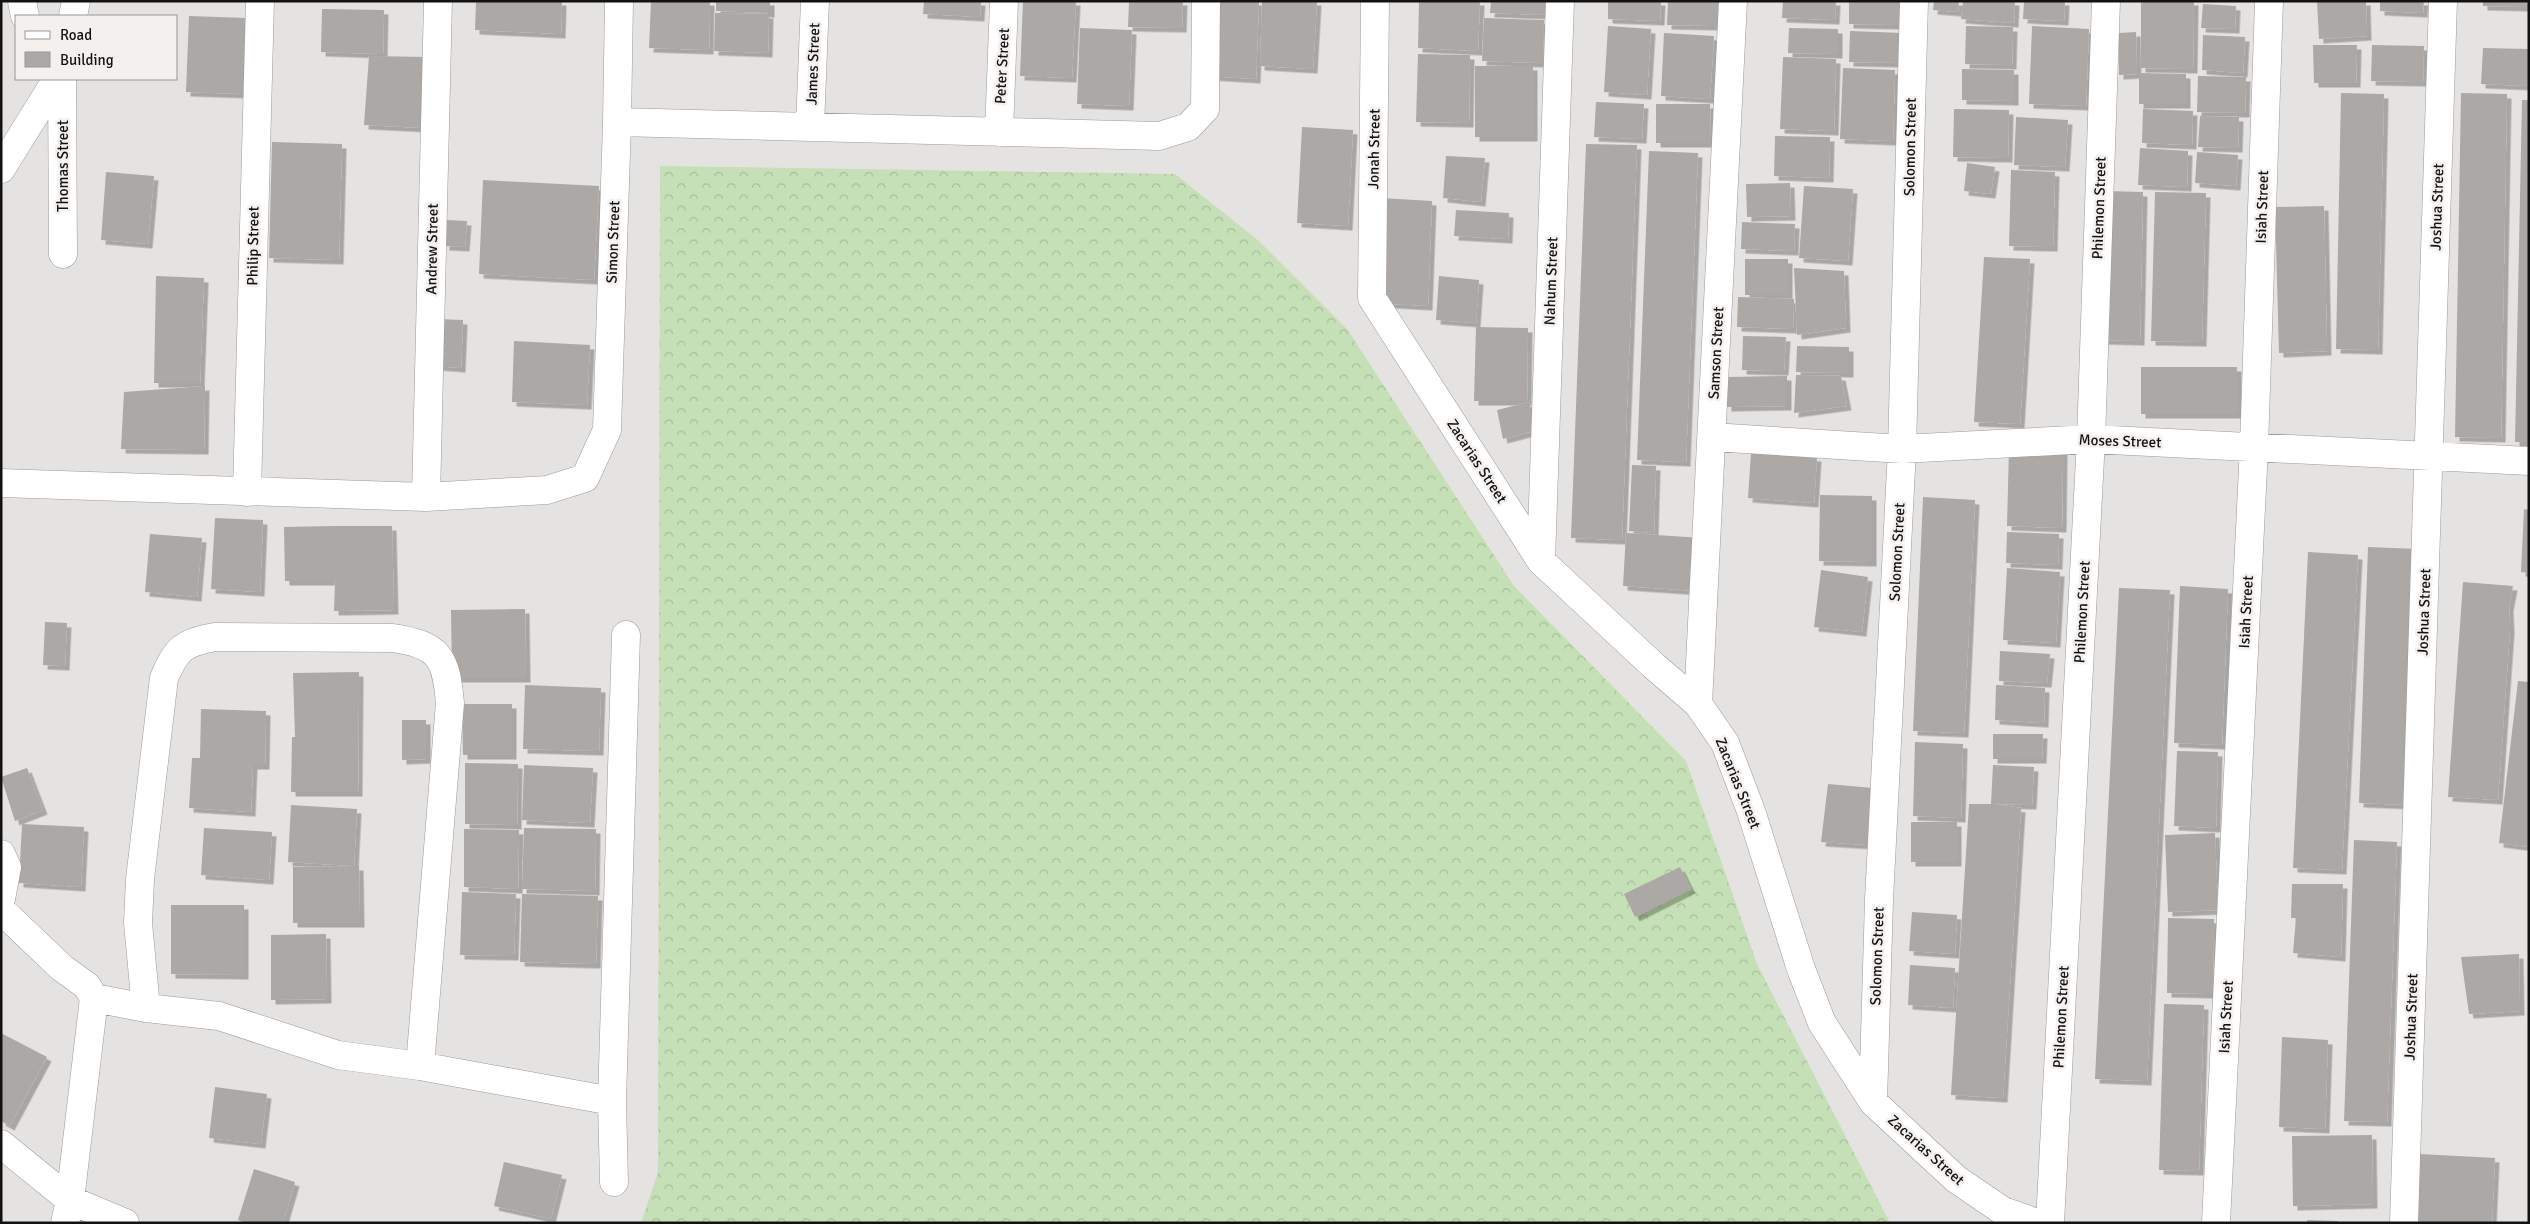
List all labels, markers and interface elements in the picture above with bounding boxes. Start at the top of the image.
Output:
legend [15,15,178,80]
street label: James Street [803,23,823,105]
text: Road [60,26,92,44]
street label: Peter Street [991,28,1013,104]
text: Building [60,51,114,69]
street label: Solomon Street [1900,98,1920,196]
street label: Jonah Street [1364,108,1384,190]
street label: Thomas Street [54,120,72,212]
street label: Philemon Street [2088,156,2110,260]
street label: Joshua Street [2426,163,2448,251]
street label: Isiah Street [2252,170,2272,244]
street label: Simon Street [603,200,623,284]
street label: Andrew Street [422,203,442,295]
street label: Philip Street [243,206,263,286]
street label: Nahum Street [1540,236,1562,326]
street label: Samson Street [1705,306,1727,400]
street label: Zacarias Street [1443,416,1511,506]
street label: Moses Street [2078,431,2162,451]
street label: Solomon Street [1885,502,1909,602]
street label: Philemon Street [2070,560,2094,664]
street label: Joshua Street [2413,568,2435,656]
street label: Isiah Street [2235,575,2257,649]
street label: Zacarias Street [1712,735,1764,831]
street label: Solomon Street [1866,906,1888,1006]
street label: Philemon Street [2049,965,2073,1069]
street label: Joshua Street [2400,973,2422,1061]
street label: Isiah Street [2215,980,2237,1054]
street label: Zacarias Street [1884,1111,1968,1189]

